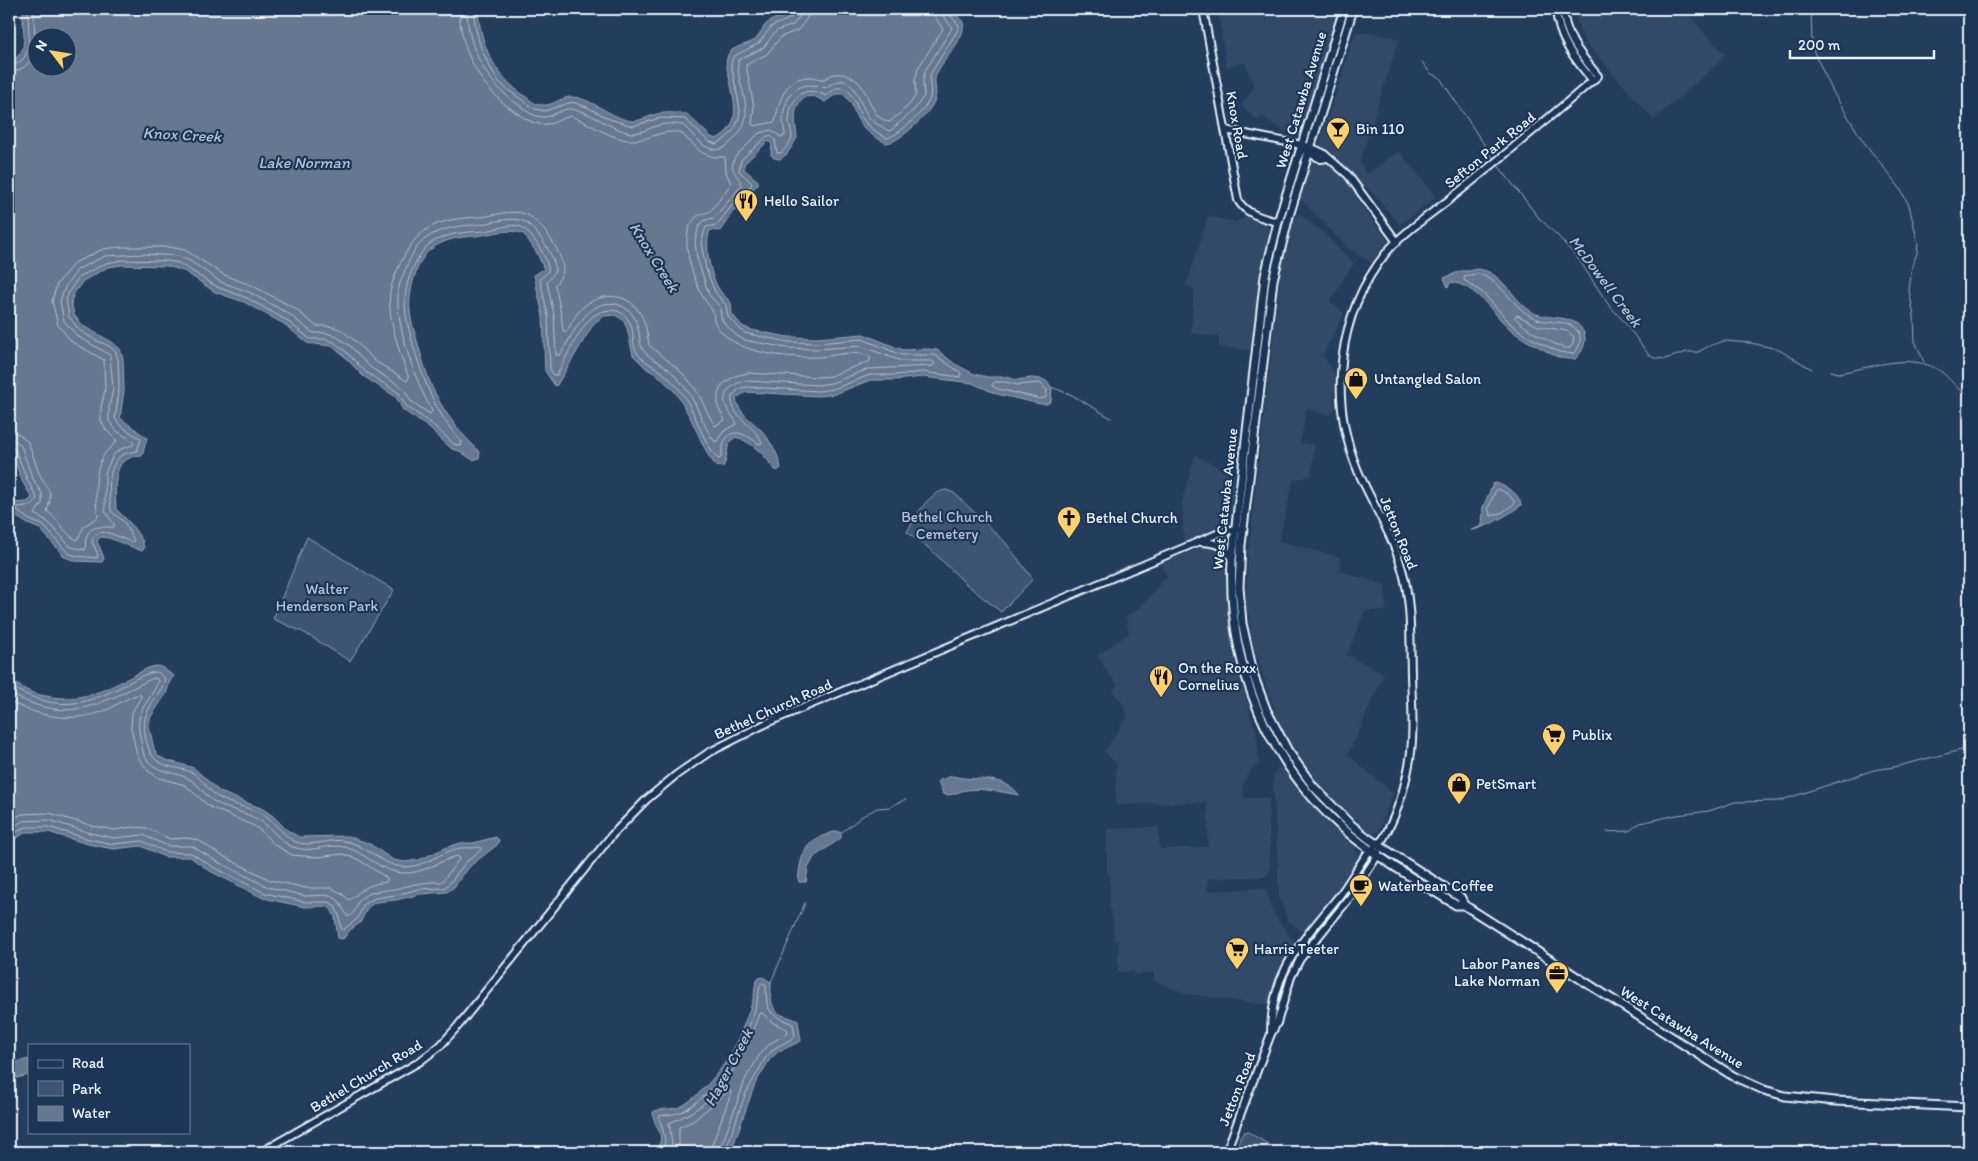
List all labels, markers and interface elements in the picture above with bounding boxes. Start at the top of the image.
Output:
north arrow [28,28,78,78]
scale bar [1790,28,1934,60]
street label: West Catawba Avenue [1272,29,1330,171]
text: 200 m [1798,36,1841,54]
text: N [32,37,51,54]
street label: Knox Road [1222,90,1252,160]
street label: Sefton Park Road [1441,107,1540,192]
bar icon: Bin 110 [1325,116,1351,150]
place label: Bin 110 [1356,120,1405,138]
water label: Knox Creek [142,123,222,146]
water label: Lake Norman [258,153,350,172]
restaurant icon: Hello Sailor [733,188,759,222]
place label: Hello Sailor [764,192,839,210]
water label: Knox Creek [626,219,684,296]
water label: McDowell Creek [1565,232,1647,331]
shop icon: Untangled Salon [1343,366,1369,400]
place label: Untangled Salon [1374,370,1481,388]
street label: West Catawba Avenue [1209,427,1241,571]
street label: Jetton Road [1376,494,1422,572]
church icon: Bethel Church [1056,505,1082,539]
park label: Bethel Church Cemetery [901,508,993,543]
place label: Bethel Church [1086,509,1178,527]
park label: Walter Henderson Park [276,580,378,615]
place label: On the Roxx Cornelius [1178,659,1256,694]
restaurant icon: On the Roxx Cornelius [1148,664,1174,698]
street label: Bethel Church Road [711,675,835,743]
supermarket icon: Publix [1541,722,1567,756]
place label: Publix [1572,726,1613,744]
shop icon: PetSmart [1446,771,1472,805]
place label: PetSmart [1476,775,1537,793]
cafe icon: Waterbean Coffee [1348,873,1374,907]
place label: Waterbean Coffee [1378,877,1494,895]
supermarket icon: Harris Teeter [1224,936,1250,970]
place label: Harris Teeter [1254,940,1339,958]
place label: Labor Panes Lake Norman [1454,955,1541,990]
office icon: Labor Panes Lake Norman [1544,960,1570,994]
street label: West Catawba Avenue [1617,982,1747,1072]
water label: Hager Creek [700,1025,757,1109]
street label: Bethel Church Road [307,1036,425,1116]
legend [28,1044,190,1134]
street label: Jetton Road [1215,1050,1259,1128]
text: Road [72,1054,105,1072]
text: Park [72,1080,102,1098]
text: Water [72,1104,111,1122]

